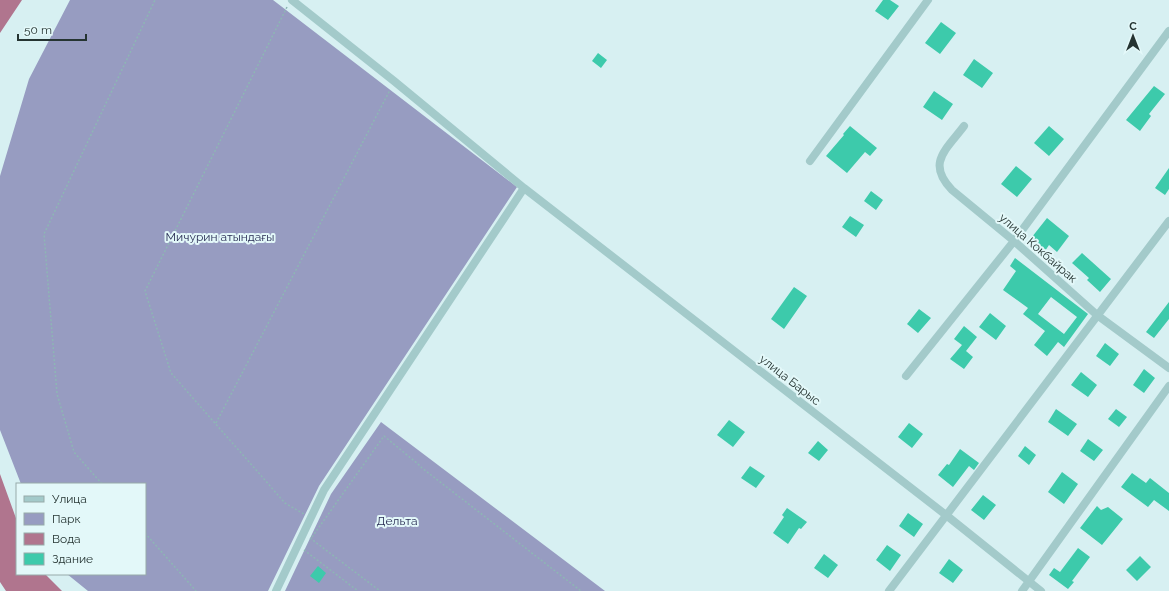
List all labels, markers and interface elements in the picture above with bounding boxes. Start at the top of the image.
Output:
scale bar [18,16,86,42]
north arrow [1113,16,1153,56]
text: С [1129,20,1137,33]
text: 50 m [24,23,52,37]
street label: улица Кокбайрак [996,210,1080,286]
park label: Мичурин атындағы [166,230,274,244]
street label: улица Барыс [757,352,824,408]
legend [16,483,146,575]
text: Улица [52,492,87,506]
text: Парк [52,512,81,526]
park label: Дельта [377,514,417,528]
text: Вода [52,532,81,546]
text: Здание [52,552,93,566]

